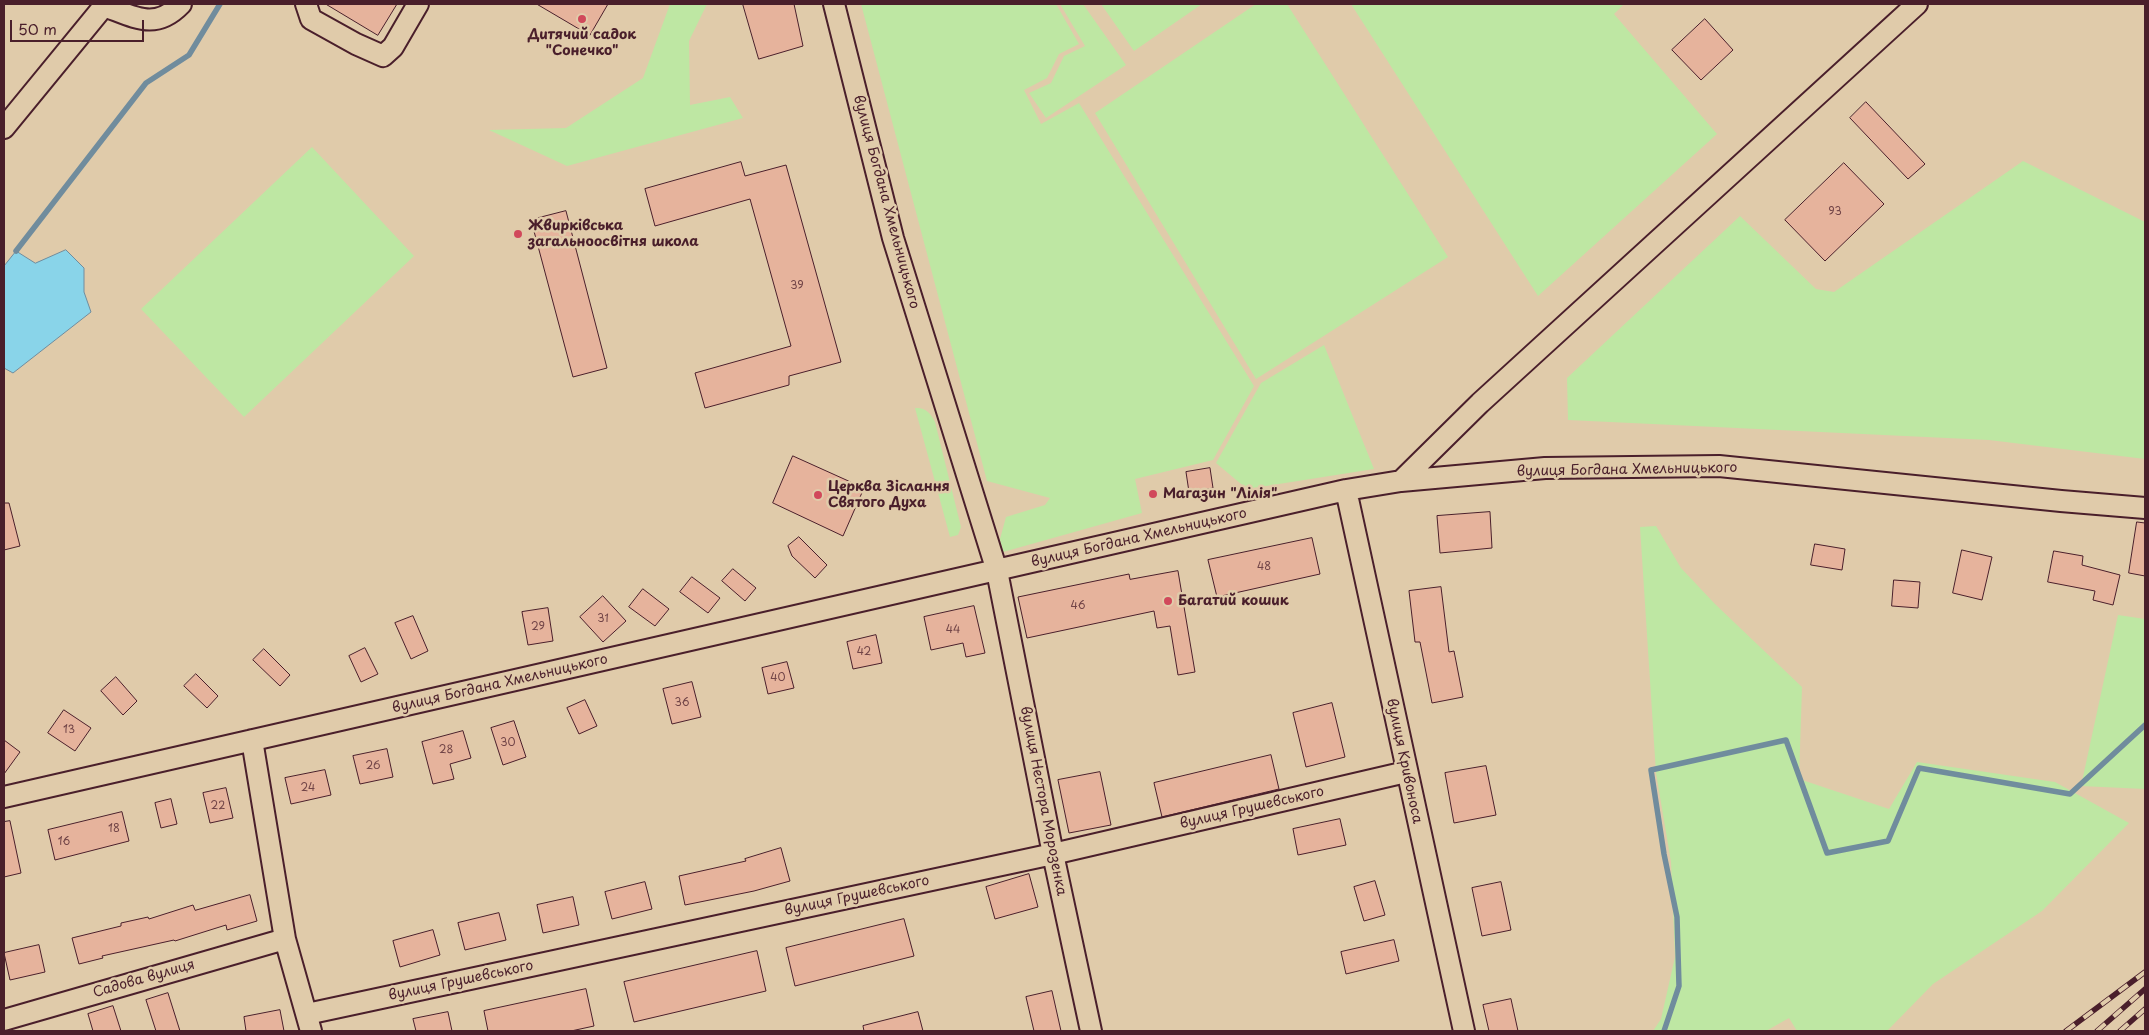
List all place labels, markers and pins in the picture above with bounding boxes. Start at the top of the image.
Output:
marker: Дитячий садок "Сонечко" [576,13,588,25]
place label: Дитячий садок "Сонечко" [528,27,636,59]
place label: Жвирківська загальноосвітня школа [528,218,699,250]
marker: Жвирківська загальноосвітня школа [512,228,524,240]
place label: Церква Зіслання Святого Духа [828,479,950,512]
place label: Магазин "Лілія" [1163,486,1277,502]
marker: Магазин "Лілія" [1147,488,1159,500]
marker: Церква Зіслання Святого Духа [812,489,824,501]
place label: Багатий кошик [1178,593,1289,609]
marker: Багатий кошик [1162,595,1174,607]

